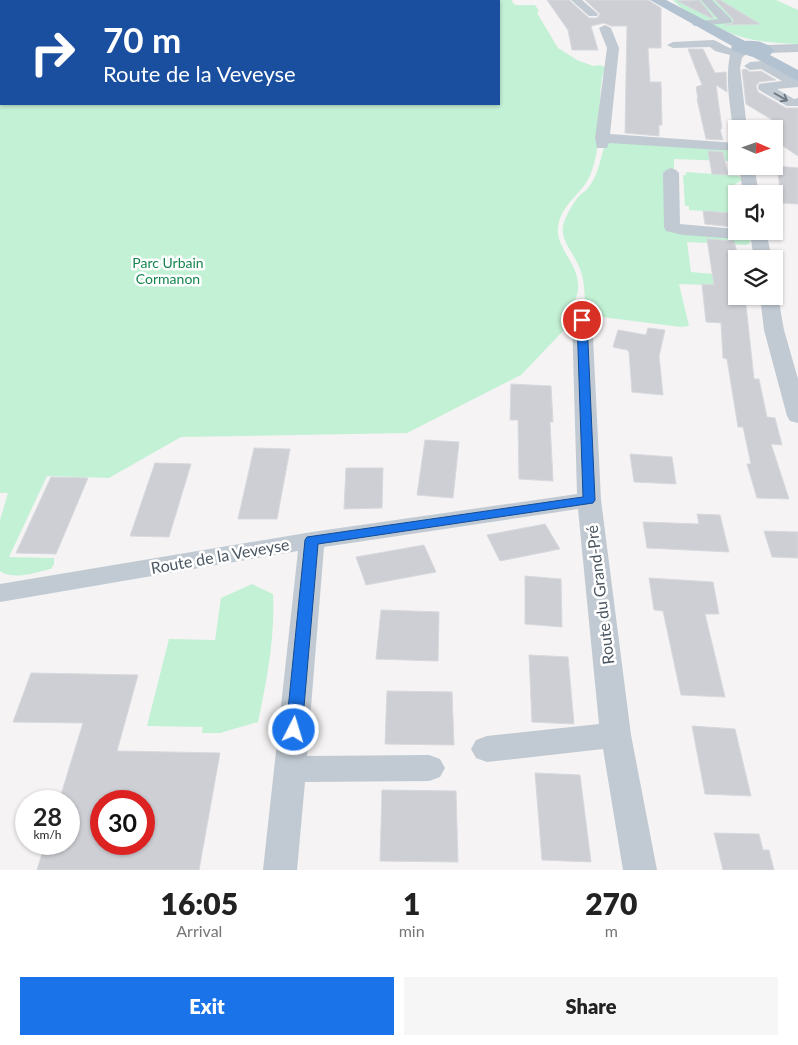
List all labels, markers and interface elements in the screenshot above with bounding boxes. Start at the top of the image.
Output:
text: 70 m [103,18,181,60]
icon: right [20,20,85,85]
text: Route de la Veveyse [103,60,296,87]
one-way arrow [774,92,788,102]
north arrow [728,120,782,175]
map controls [728,120,783,305]
button: sound [728,185,783,240]
button: layers [728,250,783,305]
park label: Parc Urbain Cormanon [132,254,204,287]
pin [561,299,603,341]
icon: arrive [568,306,596,334]
street label: Route du Grand-Pré [582,524,617,666]
street label: Route de la Veveyse [149,534,291,577]
position arrow [267,703,319,755]
speed limit sign: 30 [90,790,155,855]
text: 28 [33,801,62,831]
text: km/h [33,827,62,842]
text: 16:05 [161,885,238,921]
text: 1 [403,885,420,921]
text: 270 [585,885,637,921]
text: Arrival [176,921,222,940]
text: min [399,921,425,940]
text: m [605,921,618,940]
button: Exit [20,977,394,1035]
button: Share [404,977,778,1035]

